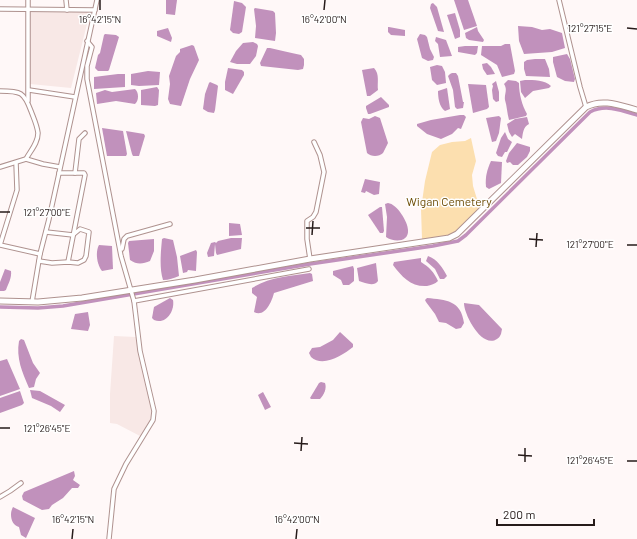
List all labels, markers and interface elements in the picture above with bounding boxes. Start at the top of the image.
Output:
text: 16°42'15"N [79,13,121,25]
text: 16°42'00"N [301,13,347,25]
text: 121°27'15"E [568,22,612,34]
park label: Wigan Cemetery [406,194,492,208]
text: 121°27'00"E [23,206,71,218]
text: 121°27'00"E [566,238,614,250]
text: 121°26'45"E [23,422,71,434]
text: 121°26'45"E [566,454,614,466]
scale bar [497,501,594,527]
text: 200 m [503,507,535,521]
text: 16°42'15"N [52,513,94,525]
text: 16°42'00"N [274,513,320,525]

